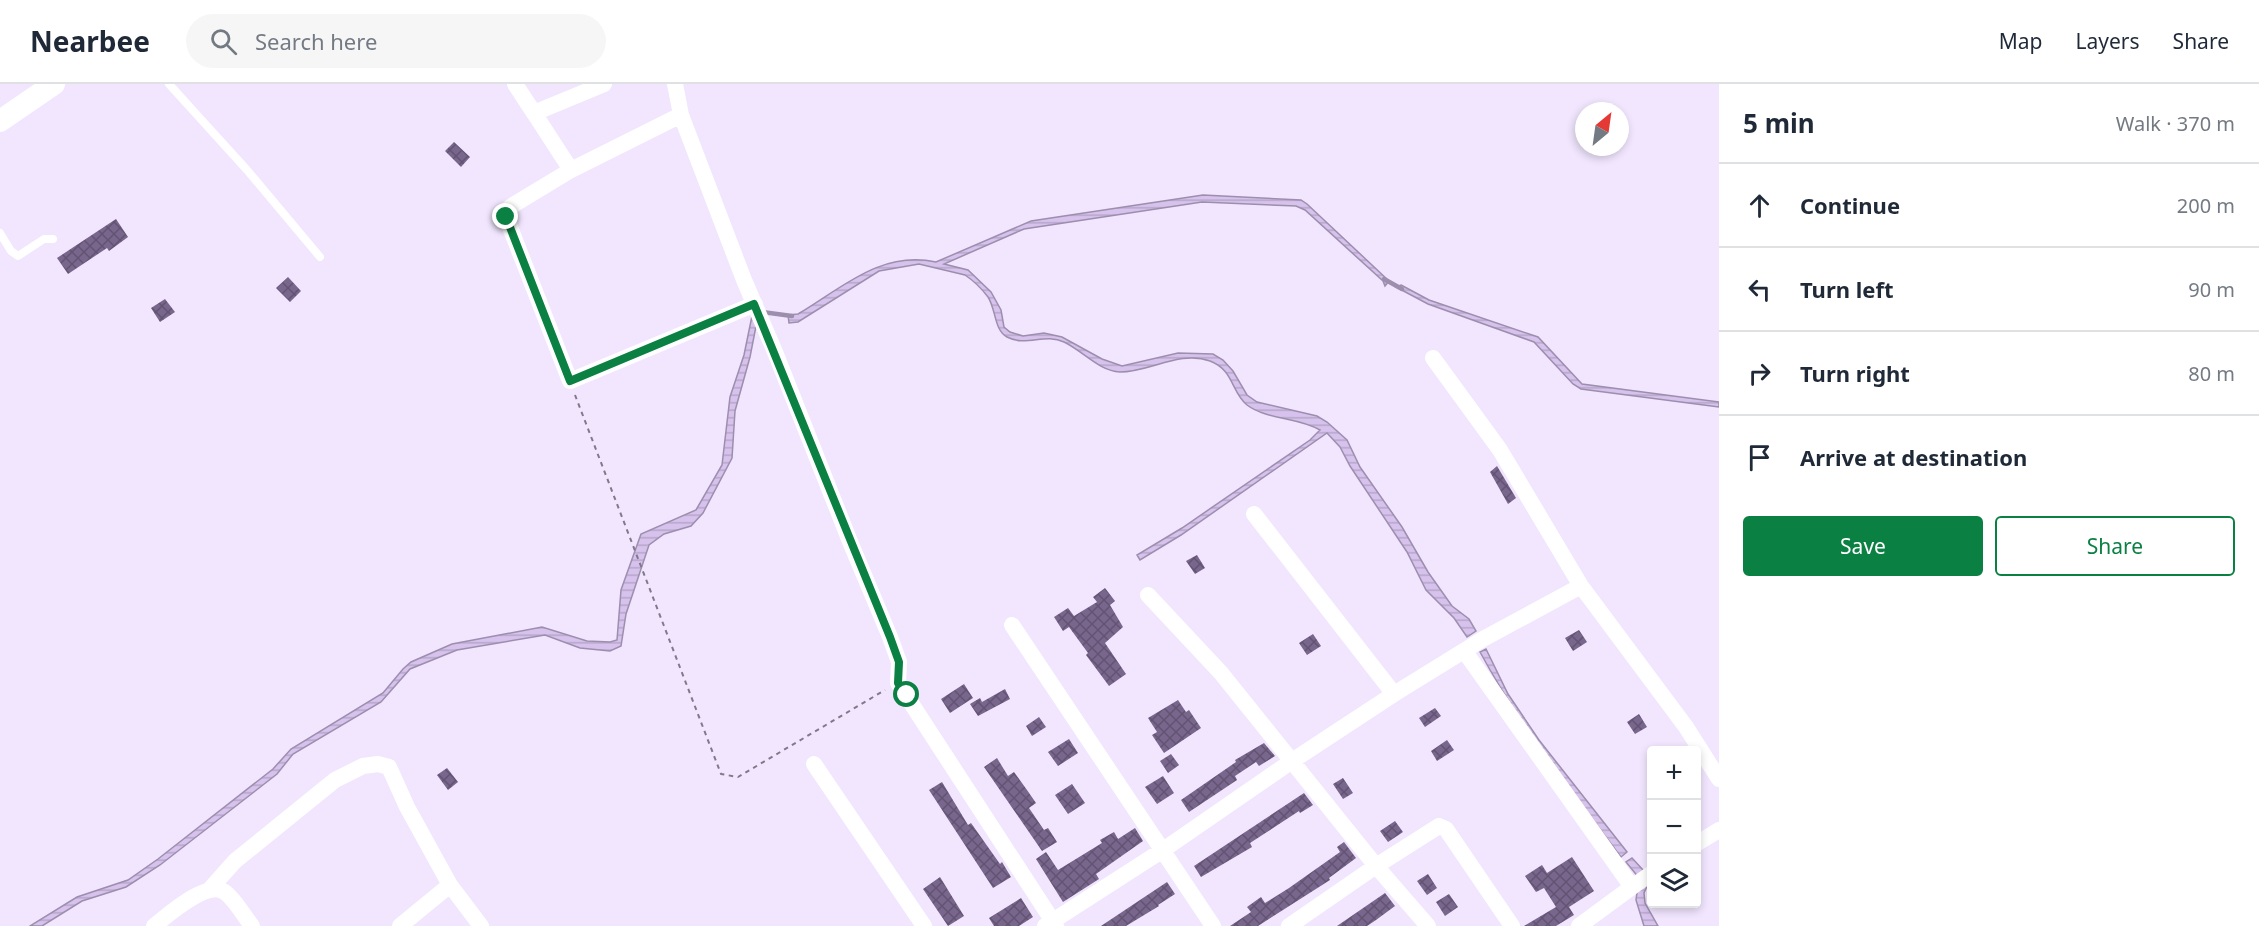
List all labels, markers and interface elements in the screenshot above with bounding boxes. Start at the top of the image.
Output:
search box [186,14,606,68]
text: Nearbee [30,22,150,60]
icon: search [207,25,240,58]
text: Search here [255,26,377,56]
text: Map [1999,27,2043,55]
text: Layers [2076,27,2140,55]
text: Share [2173,27,2229,55]
north arrow [1575,102,1629,156]
text: 5 min [1743,105,1815,141]
text: Walk · 370 m [2116,110,2235,137]
icon: ahead [1743,189,1776,222]
text: Continue [1800,190,1900,220]
text: 200 m [2177,192,2235,219]
route end [492,203,518,229]
icon: left [1743,273,1776,306]
text: Turn left [1800,274,1894,304]
text: 90 m [2188,276,2235,303]
icon: right [1743,357,1776,390]
text: Turn right [1800,358,1910,388]
text: 80 m [2188,360,2235,387]
icon: arrive [1743,441,1776,474]
text: Arrive at destination [1800,442,2027,472]
button: Save [1743,516,1983,576]
button: Share [1995,516,2235,576]
route start [893,681,919,707]
map controls [1647,746,1701,908]
button: + [1647,746,1701,800]
button: − [1647,800,1701,854]
button: layers [1647,854,1701,908]

